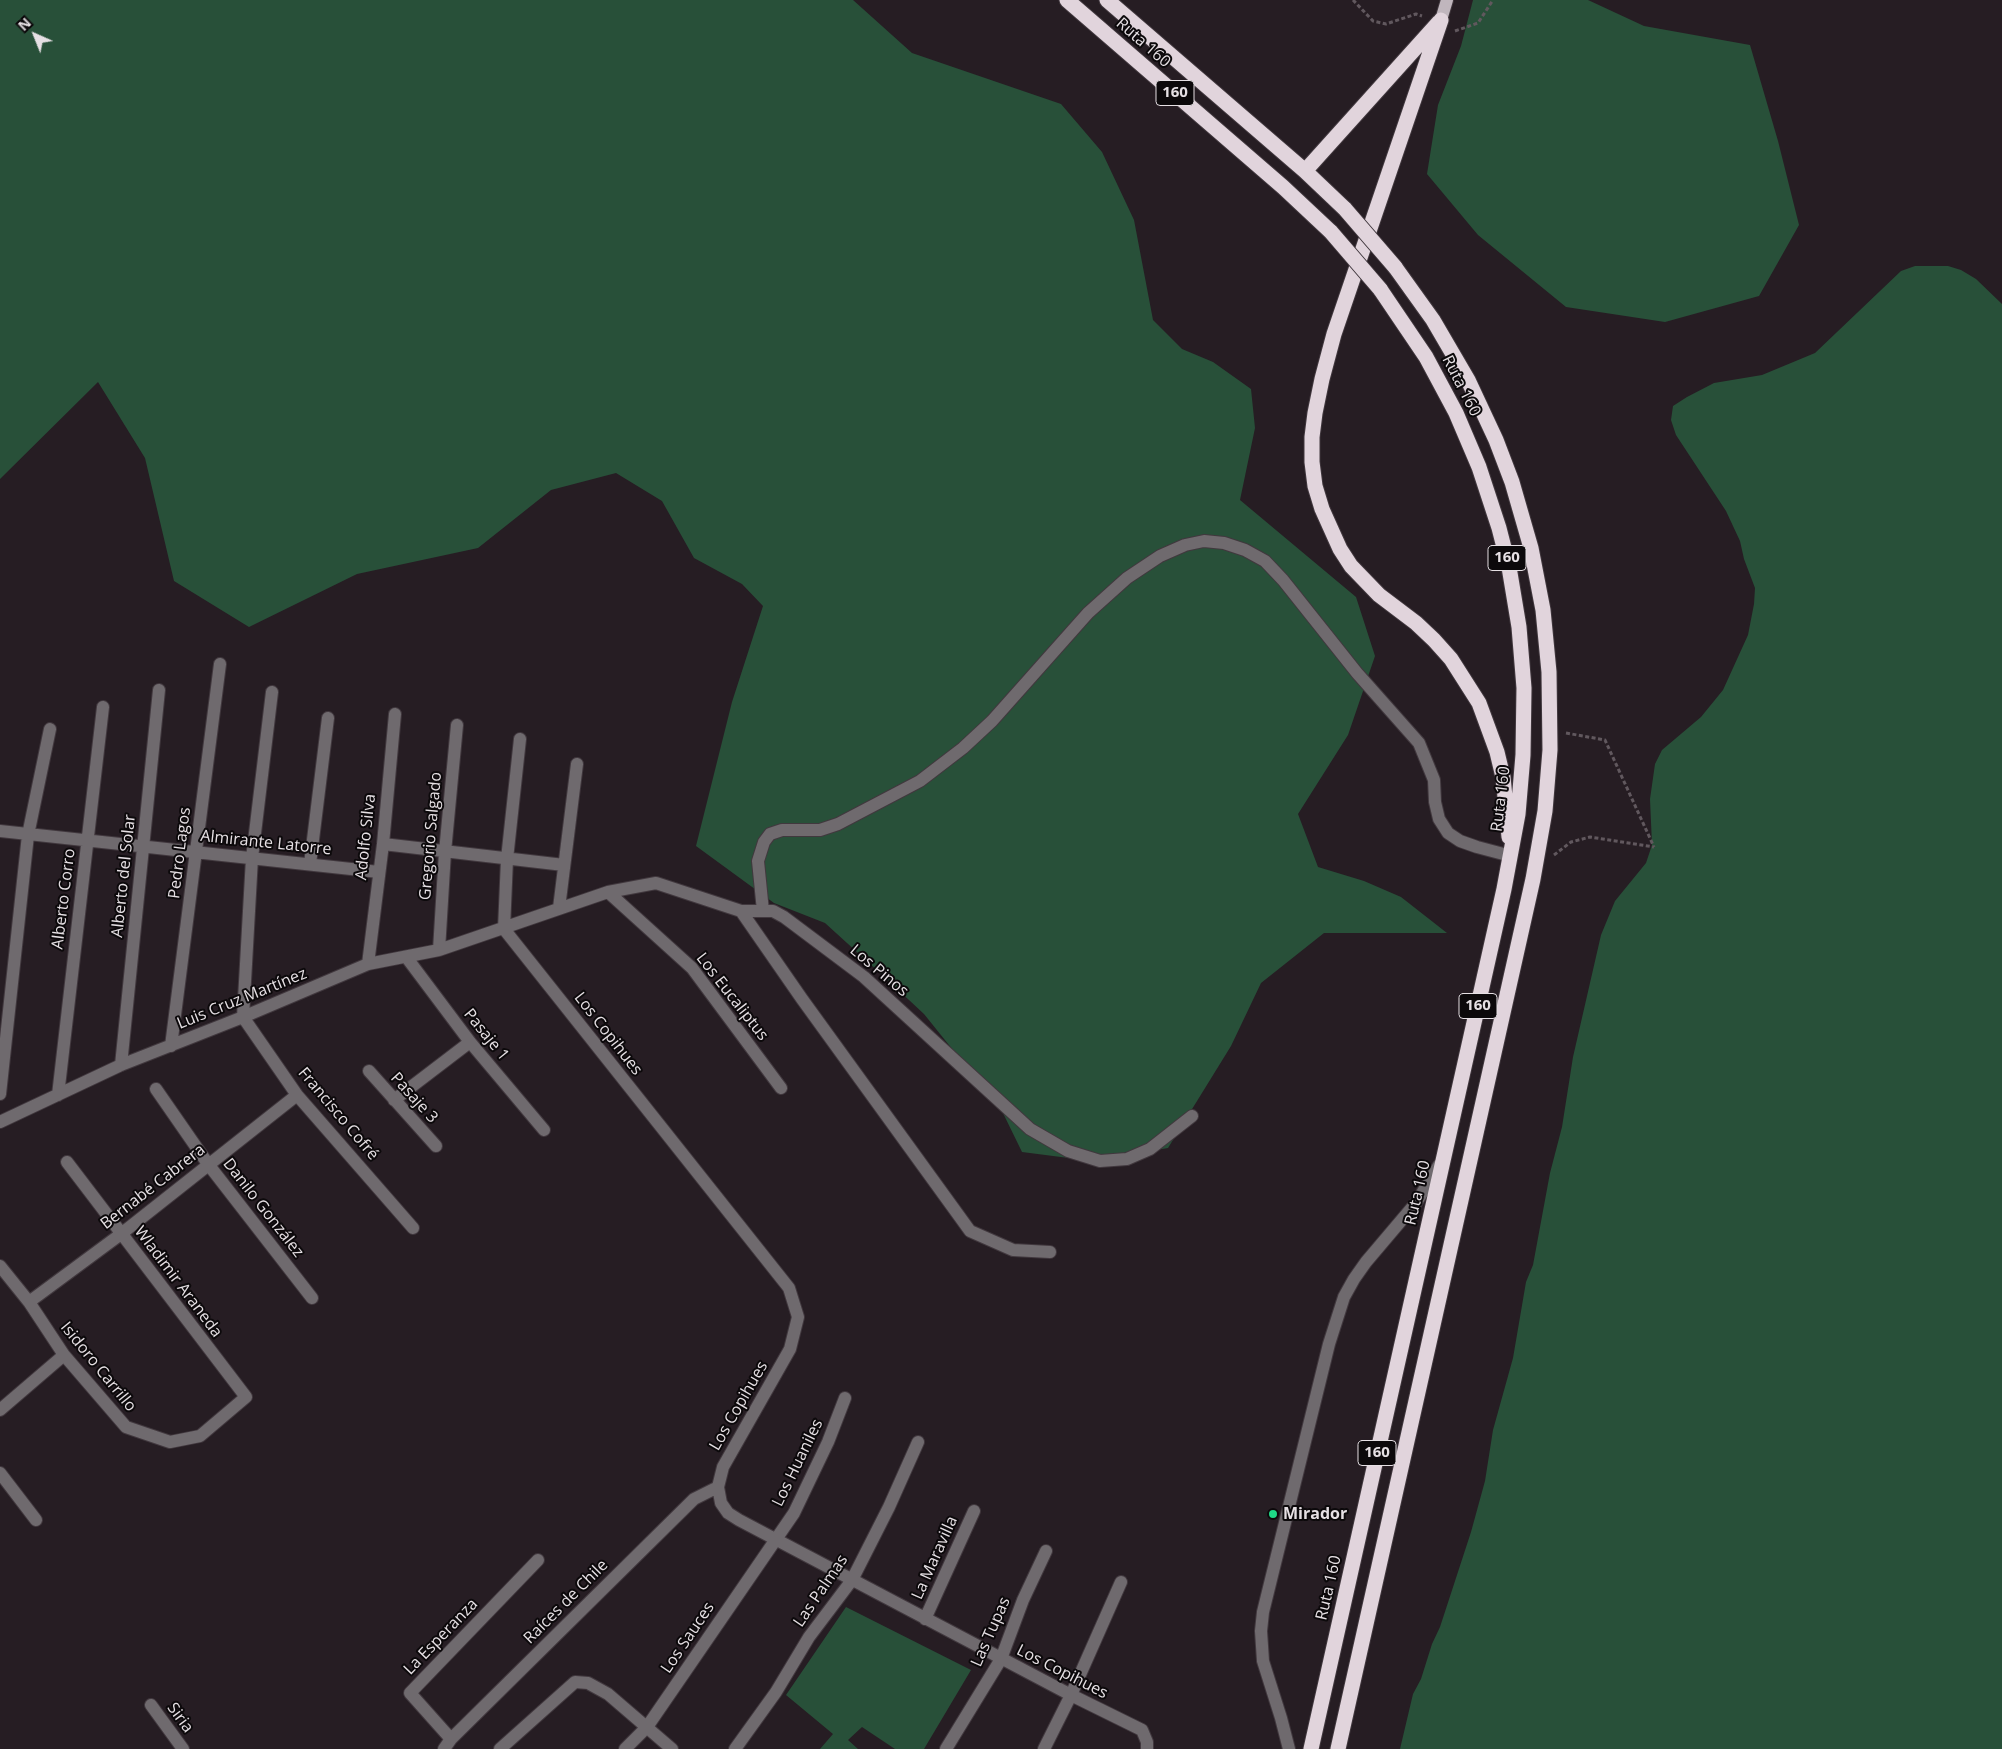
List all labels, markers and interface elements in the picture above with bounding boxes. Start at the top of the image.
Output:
north arrow [10,10,60,60]
text: N [14,13,35,35]
street label: Ruta 160 [1112,14,1174,72]
road number: 160 [1156,80,1194,106]
street label: Ruta 160 [1437,352,1485,420]
road number: 160 [1488,546,1526,570]
street label: Ruta 160 [1487,765,1515,833]
street label: Gregorio Salgado [416,771,446,901]
street label: Adolfo Silva [352,793,380,881]
street label: Pedro Lagos [165,806,195,900]
street label: Alberto del Solar [108,813,140,939]
street label: Almirante Latorre [199,827,333,859]
street label: Alberto Corro [48,848,80,950]
street label: Los Pinos [846,941,912,1001]
street label: Los Eucaliptus [692,949,772,1045]
street label: Luis Cruz Martínez [174,964,310,1034]
street label: Los Copihues [570,989,646,1079]
road number: 160 [1459,994,1497,1018]
street label: Pasaje 1 [459,1005,513,1065]
street label: Francisco Cofré [294,1064,382,1164]
street label: Pasaje 3 [386,1069,442,1127]
street label: Bernabé Cabrera [97,1140,209,1234]
street label: Danilo González [218,1155,308,1261]
street label: Ruta 160 [1401,1159,1435,1227]
street label: Wladimir Araneda [130,1223,226,1341]
street label: Isidoro Carrillo [56,1318,140,1416]
street label: Los Copihues [706,1358,772,1454]
street label: Los Huaniles [769,1416,827,1510]
road number: 160 [1358,1440,1396,1466]
place label: Mirador [1283,1504,1347,1524]
marker: Mirador [1267,1508,1279,1520]
street label: La Maravilla [908,1513,962,1603]
street label: Las Palmas [790,1551,852,1631]
street label: Ruta 160 [1312,1554,1346,1622]
street label: Raíces de Chile [520,1556,612,1648]
street label: Las Tupas [967,1594,1015,1670]
street label: La Esperanza [400,1595,482,1679]
street label: Los Sauces [657,1599,719,1677]
street label: Los Copihues [1013,1641,1111,1703]
street label: Siria [163,1699,197,1737]

